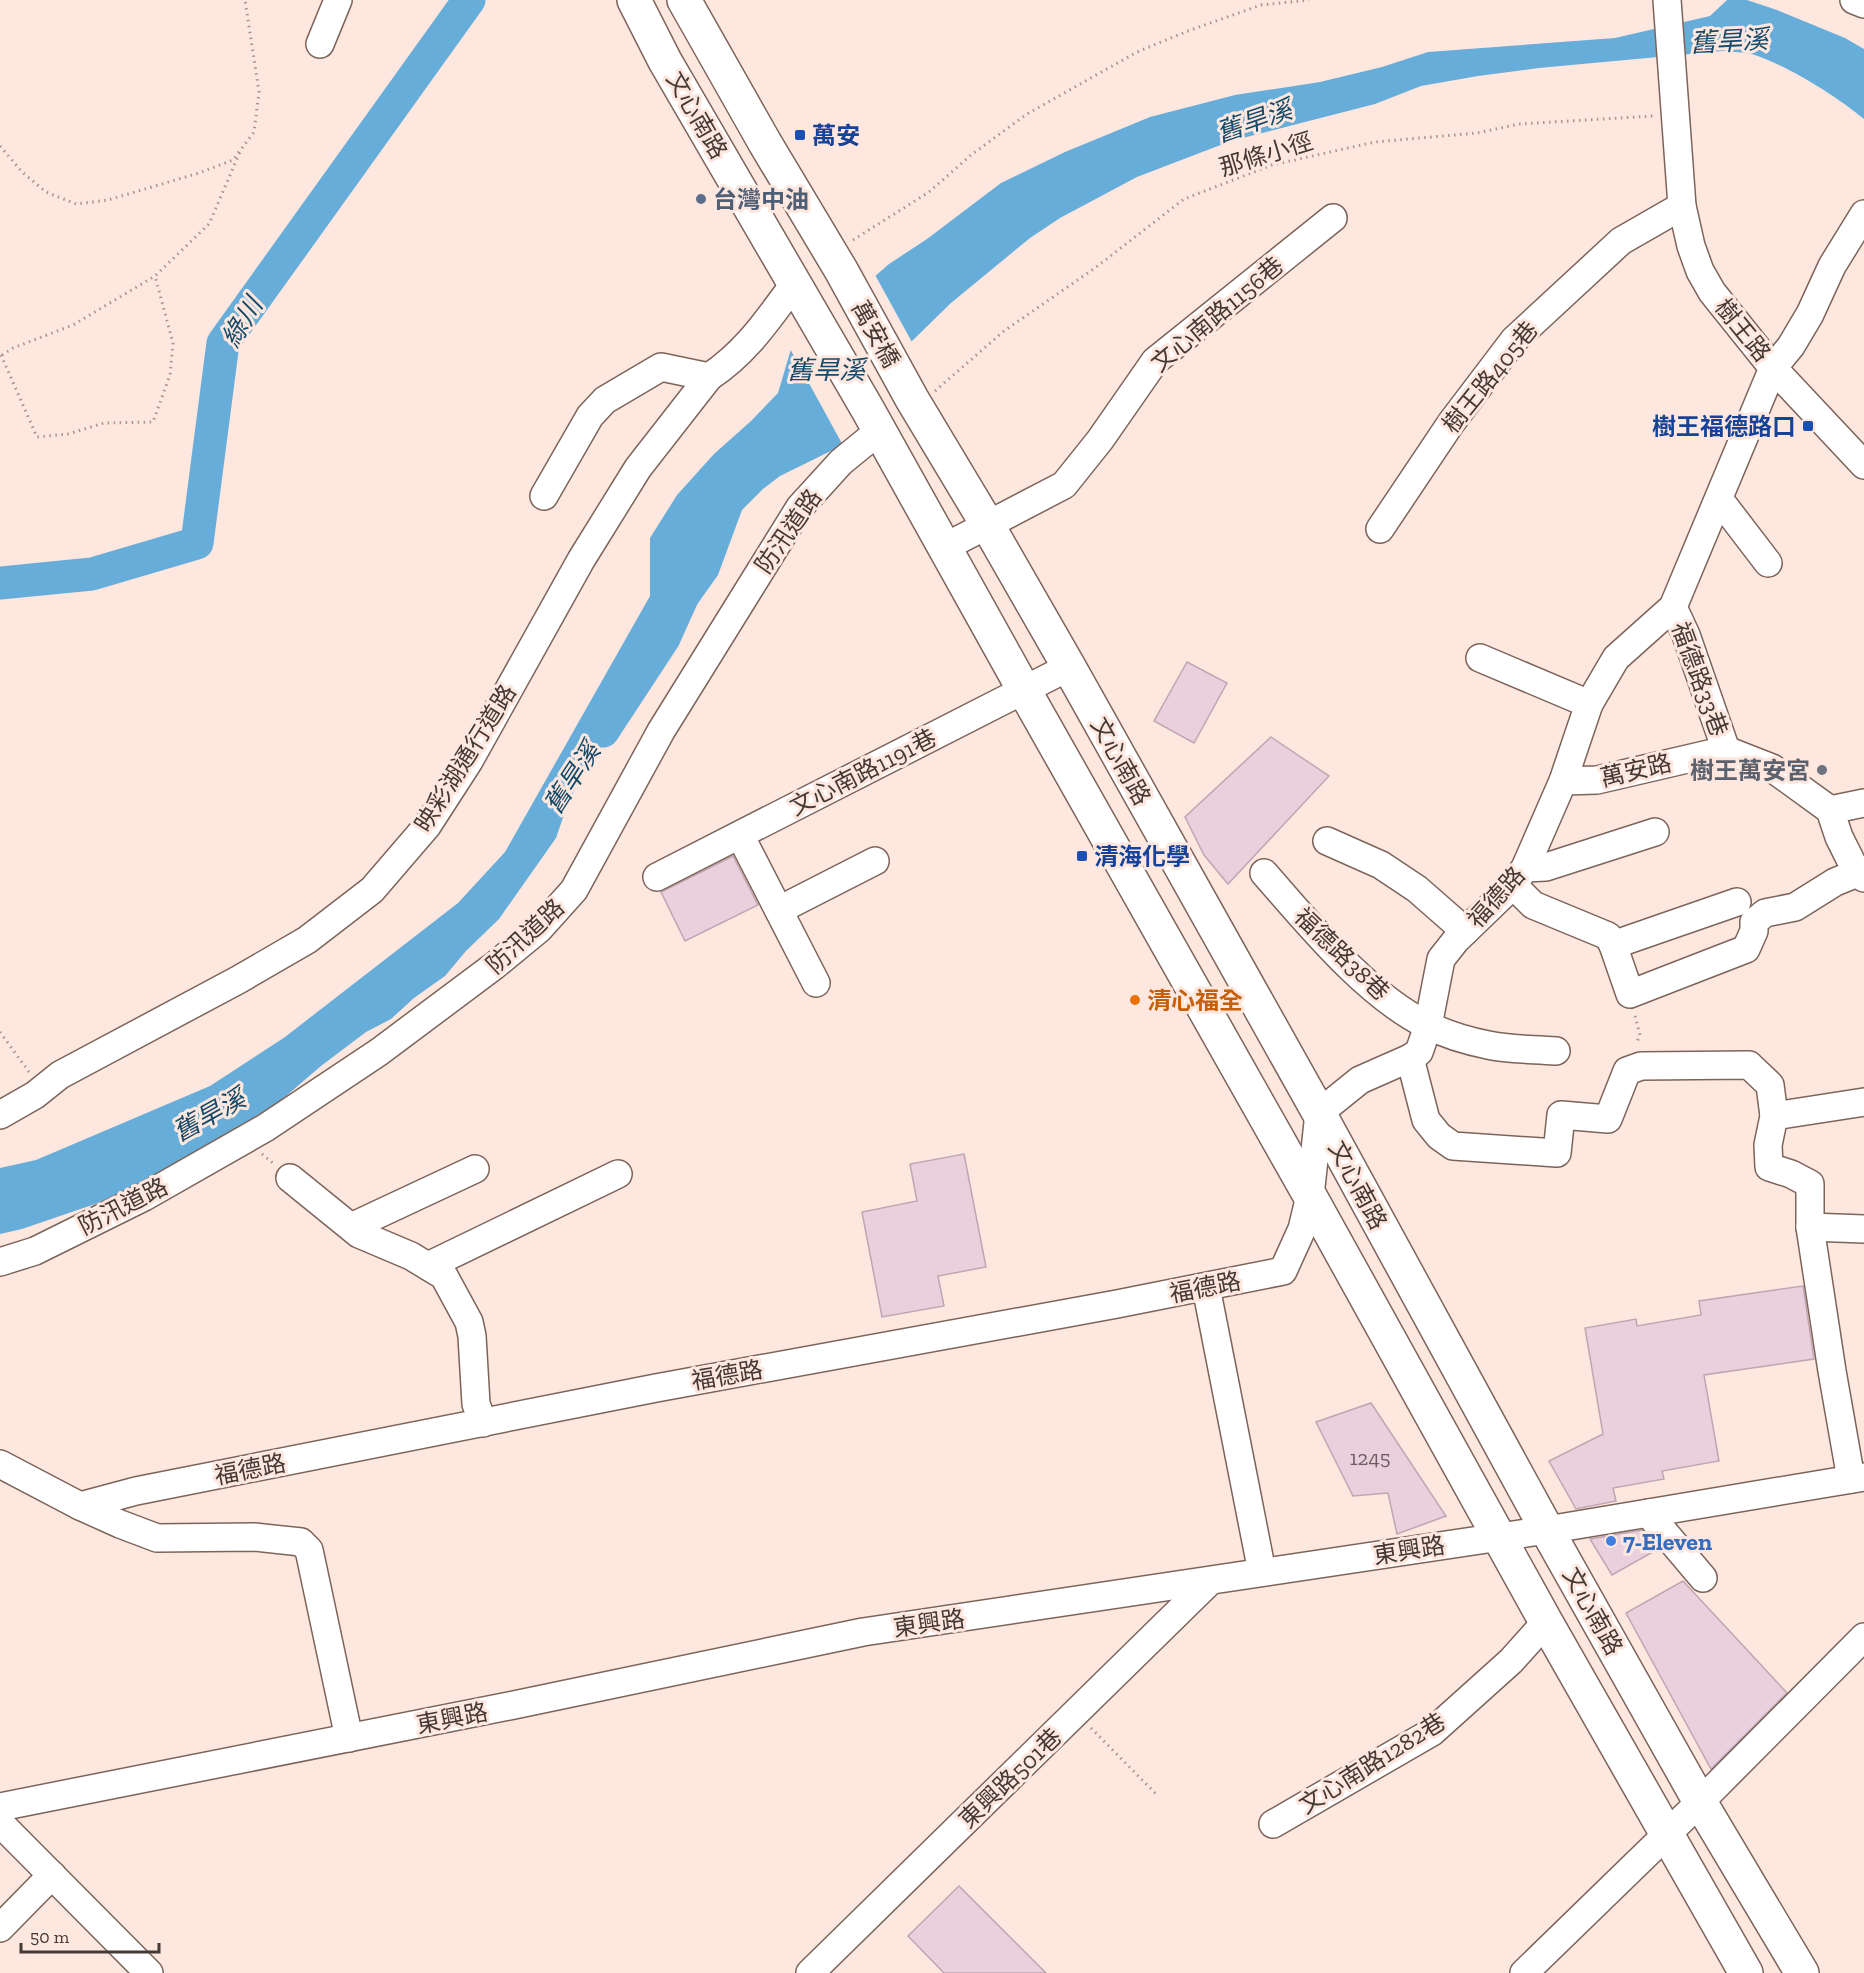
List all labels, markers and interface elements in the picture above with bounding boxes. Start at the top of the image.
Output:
water label: 舊旱溪 [1689,23,1773,59]
street label: 文心南路 [660,66,734,164]
water label: 舊旱溪 [1212,92,1300,149]
place label: 萬安 [812,121,860,150]
street label: 那條小徑 [1216,126,1316,182]
marker: 萬安 [793,128,807,142]
place label: 台灣中油 [713,185,809,214]
marker: 台灣中油 [694,192,708,206]
street label: 文心南路1156巷 [1145,250,1289,378]
water label: 綠川 [215,289,271,353]
street label: 樹王路 [1709,293,1777,367]
street label: 萬安橋 [846,295,906,373]
street label: 樹王路405巷 [1436,315,1544,439]
water label: 舊旱溪 [787,354,869,386]
place label: 樹王福德路口 [1652,412,1796,441]
marker: 樹王福德路口 [1801,419,1815,433]
street label: 防汛道路 [749,483,827,579]
street label: 福德路33巷 [1666,618,1734,740]
street label: 映彩湖通行道路 [408,679,522,837]
street label: 文心南路 [1085,712,1157,810]
street label: 文心南路1191巷 [785,723,941,821]
water label: 舊旱溪 [537,733,609,819]
street label: 萬安路 [1598,748,1674,792]
place label: 樹王萬安宮 [1690,756,1810,785]
marker: 樹王萬安宮 [1815,763,1829,777]
place label: 清海化學 [1094,842,1190,871]
marker: 清海化學 [1075,849,1089,863]
street label: 福德路 [1461,861,1531,933]
street label: 防汛道路 [480,893,570,979]
street label: 福德路38巷 [1289,902,1395,1006]
place label: 清心福全 [1147,986,1243,1015]
marker: 清心福全 [1128,993,1142,1007]
water label: 舊旱溪 [167,1080,254,1148]
street label: 文心南路 [1323,1136,1393,1234]
street label: 防汛道路 [74,1171,172,1241]
street label: 福德路 [1167,1266,1243,1308]
street label: 福德路 [689,1354,765,1396]
house number: 1245 [1350,1445,1390,1470]
street label: 福德路 [212,1448,288,1490]
place label: 7-Eleven [1623,1527,1712,1556]
street label: 東興路 [1371,1530,1447,1570]
marker: 7-Eleven [1604,1534,1618,1548]
street label: 文心南路 [1557,1562,1629,1660]
street label: 東興路 [891,1604,967,1642]
street label: 東興路 [414,1697,490,1739]
street label: 文心南路1282巷 [1294,1706,1450,1820]
street label: 東興路501巷 [953,1722,1067,1834]
scale bar [21,1916,159,1954]
text: 50 m [30,1926,70,1948]

